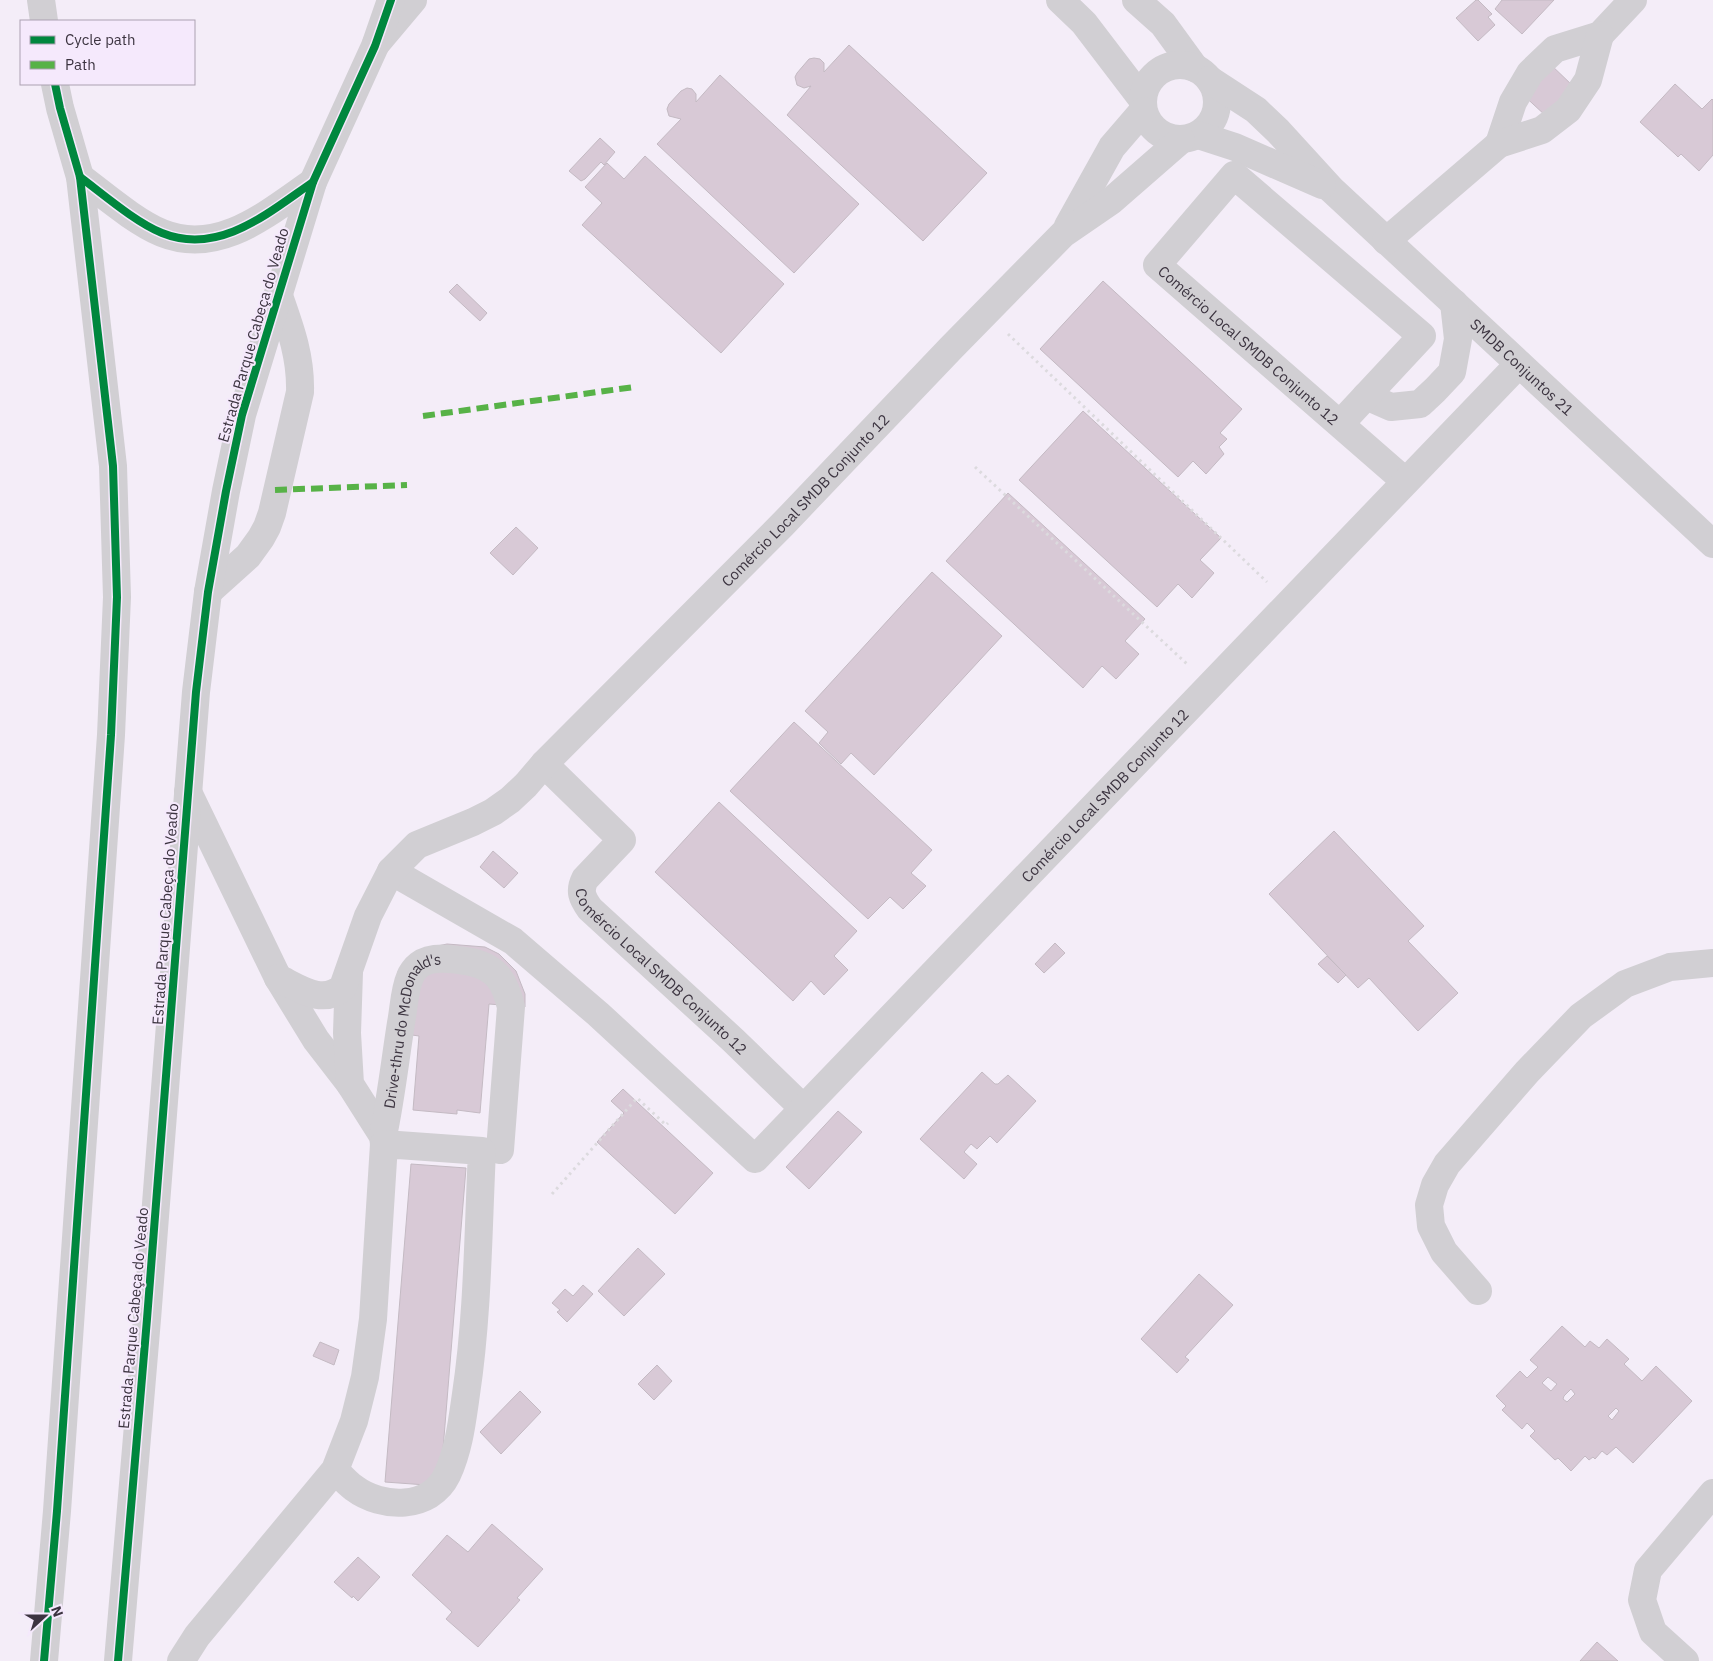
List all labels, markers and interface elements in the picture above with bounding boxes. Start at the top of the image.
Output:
legend [20,20,195,85]
text: Cycle path [65,30,136,49]
text: Path [65,55,96,74]
street label: Estrada Parque Cabeça do Veado [213,226,293,444]
street label: Comércio Local SMDB Conjunto 12 [1155,261,1343,429]
street label: SMDB Conjuntos 21 [1467,314,1578,419]
street label: Comércio Local SMDB Conjunto 12 [717,409,893,590]
street label: Comércio Local SMDB Conjunto 12 [1017,704,1192,886]
street label: Estrada Parque Cabeça do Veado [148,802,182,1026]
street label: Comércio Local SMDB Conjunto 12 [572,887,752,1058]
street label: Drive-thru do McDonald's [379,949,442,1110]
street label: Estrada Parque Cabeça do Veado [114,1206,152,1430]
north arrow [20,1591,70,1641]
text: N [47,1603,67,1619]

